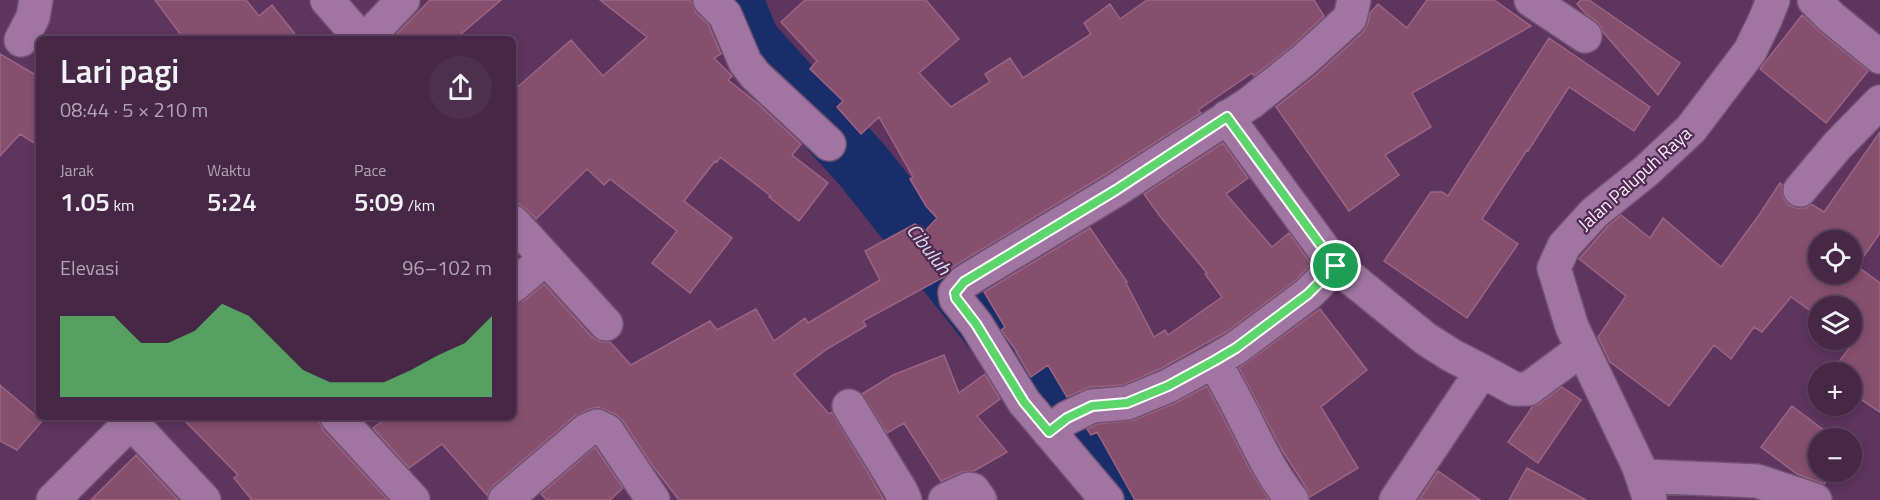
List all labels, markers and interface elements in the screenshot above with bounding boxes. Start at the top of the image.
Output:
text: Lari pagi [60,46,179,96]
button: share [429,56,492,119]
text: 08:44 · 5 × 210 m [60,94,208,125]
street label: Jalan Palupuh Raya [1572,120,1697,237]
text: Jarak [60,158,94,182]
text: Waktu [207,158,251,182]
text: Pace [354,158,386,182]
text: 1.05 [60,182,110,221]
text: 5:24 [207,182,257,221]
text: 5:09 [354,182,404,221]
text: km [110,193,134,217]
text: /km [404,193,435,217]
water label: Cibuluh [899,216,960,282]
map controls [1808,230,1862,482]
button: locate [1808,230,1862,284]
pin [1310,240,1361,291]
icon: arrive [1319,249,1352,282]
text: Elevasi [60,252,119,283]
text: 96–102 m [402,252,492,283]
button: layers [1808,296,1862,350]
button: + [1808,362,1862,416]
button: − [1808,428,1862,482]

